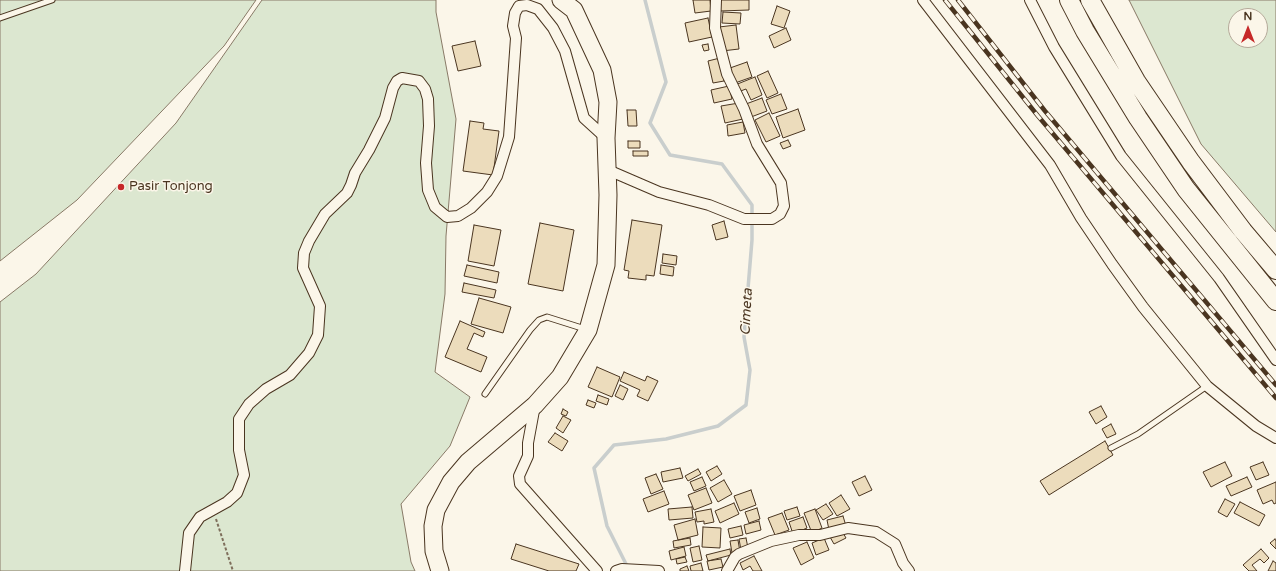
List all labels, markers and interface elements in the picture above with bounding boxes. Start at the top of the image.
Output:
north arrow [1228,8,1268,48]
text: N [1244,10,1252,23]
place label: Pasir Tonjong [129,179,213,195]
marker: Pasir Tonjong [116,182,126,192]
water label: Cimeta [737,288,757,336]

